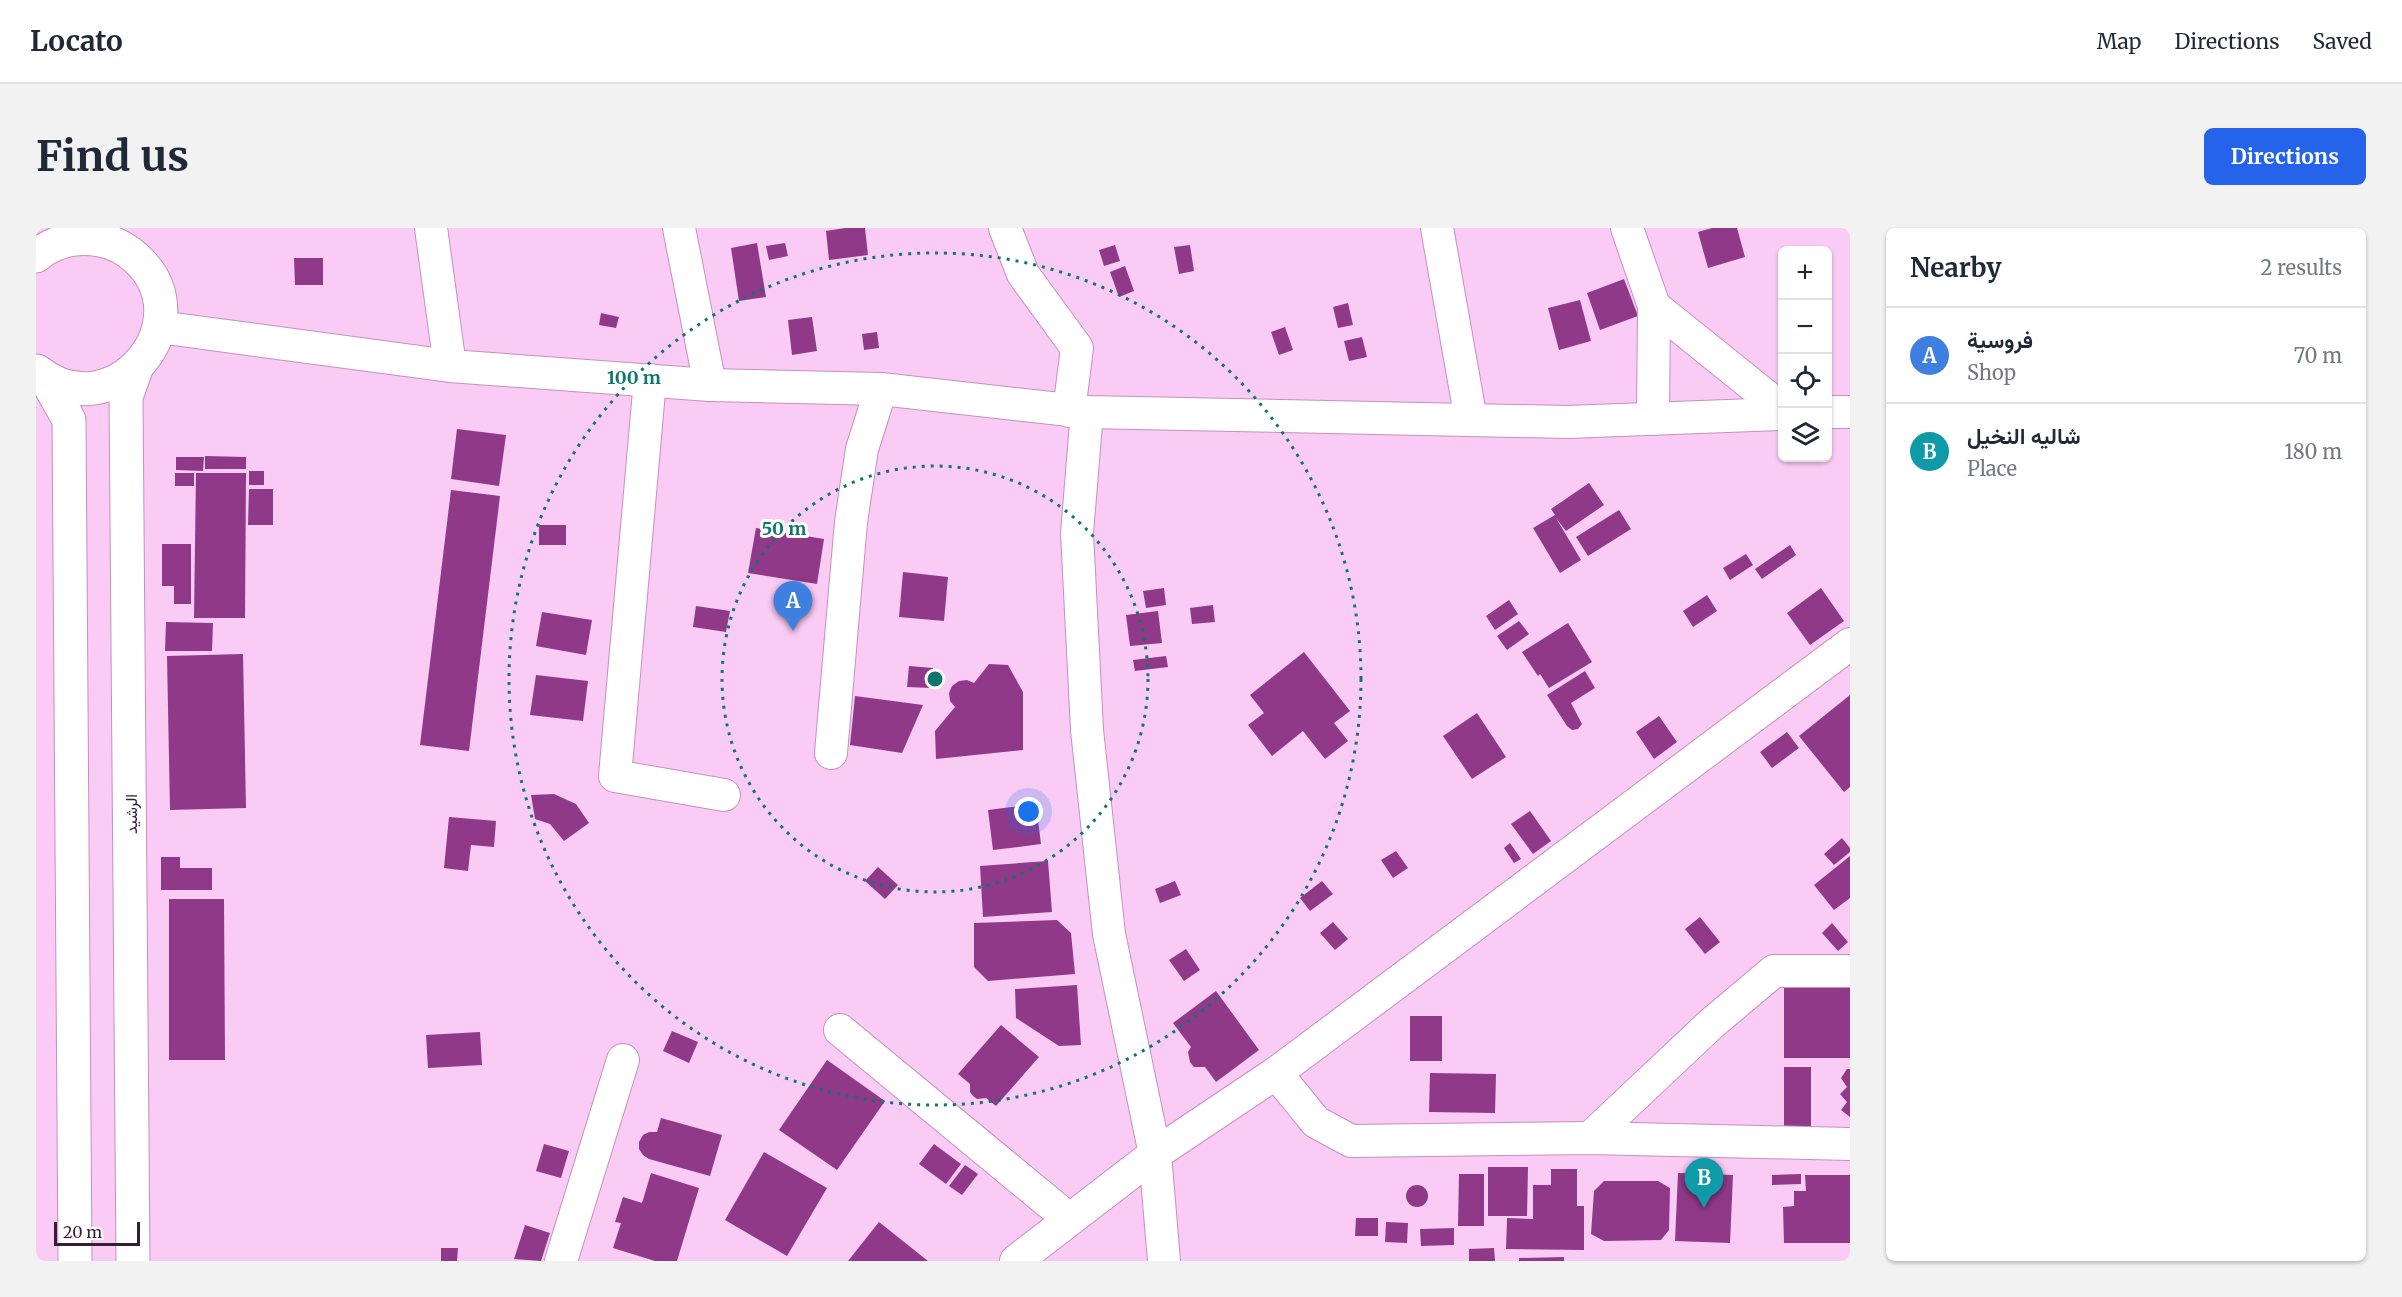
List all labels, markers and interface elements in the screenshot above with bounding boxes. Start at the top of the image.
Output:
text: Locato [30,23,123,59]
text: Map [2097,28,2141,55]
text: Directions [2174,28,2279,55]
text: Saved [2312,28,2372,55]
button: Directions [2204,128,2366,185]
text: Find us [36,130,189,182]
map controls [1778,246,1832,462]
button: + [1778,246,1832,300]
text: Nearby [1910,251,2002,284]
text: 2 results [2260,255,2342,280]
button: − [1778,300,1832,354]
text: فروسية [1967,326,2033,354]
text: A [1922,343,1937,368]
text: 70 m [2294,343,2342,368]
button: locate [1778,354,1832,408]
text: Shop [1967,360,2016,385]
text: 100 m [607,366,661,389]
button: layers [1778,408,1832,462]
text: شاليه النخيل [1967,422,2081,450]
text: B [1923,439,1936,464]
text: 180 m [2284,439,2342,464]
text: Place [1967,456,2017,481]
text: 50 m [762,517,806,540]
pin: A [774,582,813,631]
centre of rings [925,669,945,689]
street label: الرشيد [121,794,142,834]
your location [1014,797,1043,826]
pin: B [1684,1158,1724,1208]
scale bar [54,1219,140,1246]
text: 20 m [63,1222,102,1242]

